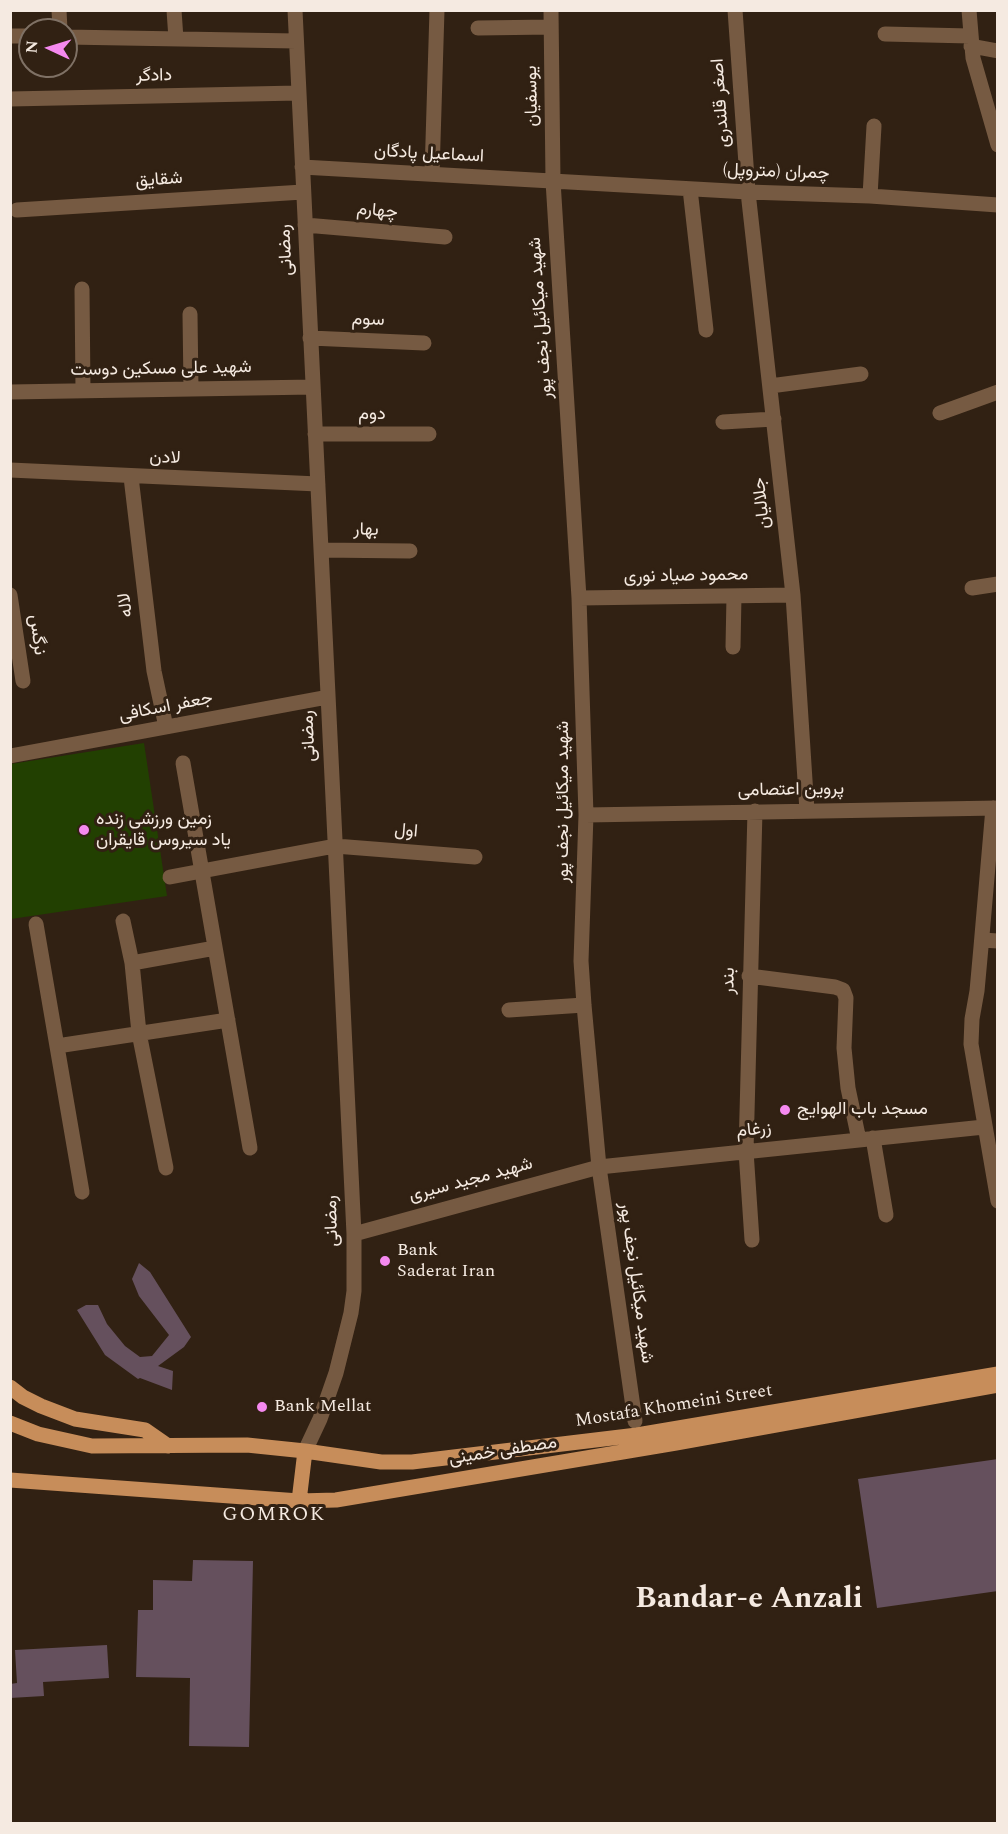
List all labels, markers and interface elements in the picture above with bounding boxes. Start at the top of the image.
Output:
north arrow [18,18,78,78]
text: N [20,40,44,54]
street label: اصغر قلندری [708,58,736,148]
street label: یوسفیان [522,65,544,127]
street label: دادگر [136,66,172,88]
street label: اسماعیل پادگان [373,141,485,169]
street label: چمران (متروپل) [722,160,830,186]
street label: شقایق [135,169,183,193]
street label: چهارم [356,199,398,225]
street label: رمضانی [275,224,299,276]
street label: شهید میکائیل نجف پور [526,236,558,400]
street label: سوم [351,310,385,332]
street label: شهید علی مسکین دوست [70,358,252,382]
street label: دوم [358,404,386,426]
street label: لادن [149,448,181,470]
street label: جلالیان [750,476,776,530]
street label: بهار [353,520,379,542]
street label: محمود صیاد نوری [623,565,749,589]
street label: لاله [115,591,139,619]
street label: نرگس [22,613,50,657]
street label: جعفر اسکافی [117,688,215,728]
street label: رمضانی [298,710,322,762]
street label: شهید میکائیل نجف پور [553,721,575,883]
street label: پروین اعتصامی [738,779,844,803]
place label: زمین ورزشی زنده یاد سیروس قایقران [96,809,231,852]
street label: اول [393,820,419,844]
marker: زمین ورزشی زنده یاد سیروس قایقران [77,823,91,837]
street label: بندر [719,967,741,995]
place label: مسجد باب الهوایج [797,1099,928,1121]
marker: مسجد باب الهوایج [778,1103,792,1117]
street label: زرغام [735,1118,773,1144]
street label: شهید مجید سیری [407,1154,535,1208]
street label: رمضانی [321,1195,345,1247]
street label: شهید میکائیل نجف پور [613,1201,657,1365]
place label: Bank Saderat Iran [397,1240,495,1282]
marker: Bank Saderat Iran [378,1254,392,1268]
street label: Mostafa Khomeini Street [574,1381,774,1433]
place label: Bank Mellat [274,1396,371,1418]
marker: Bank Mellat [255,1400,269,1414]
street label: مصطفی خمینی [447,1433,559,1471]
district label: GOMROK [222,1504,326,1528]
district label: Bandar-e Anzali [635,1583,863,1619]

